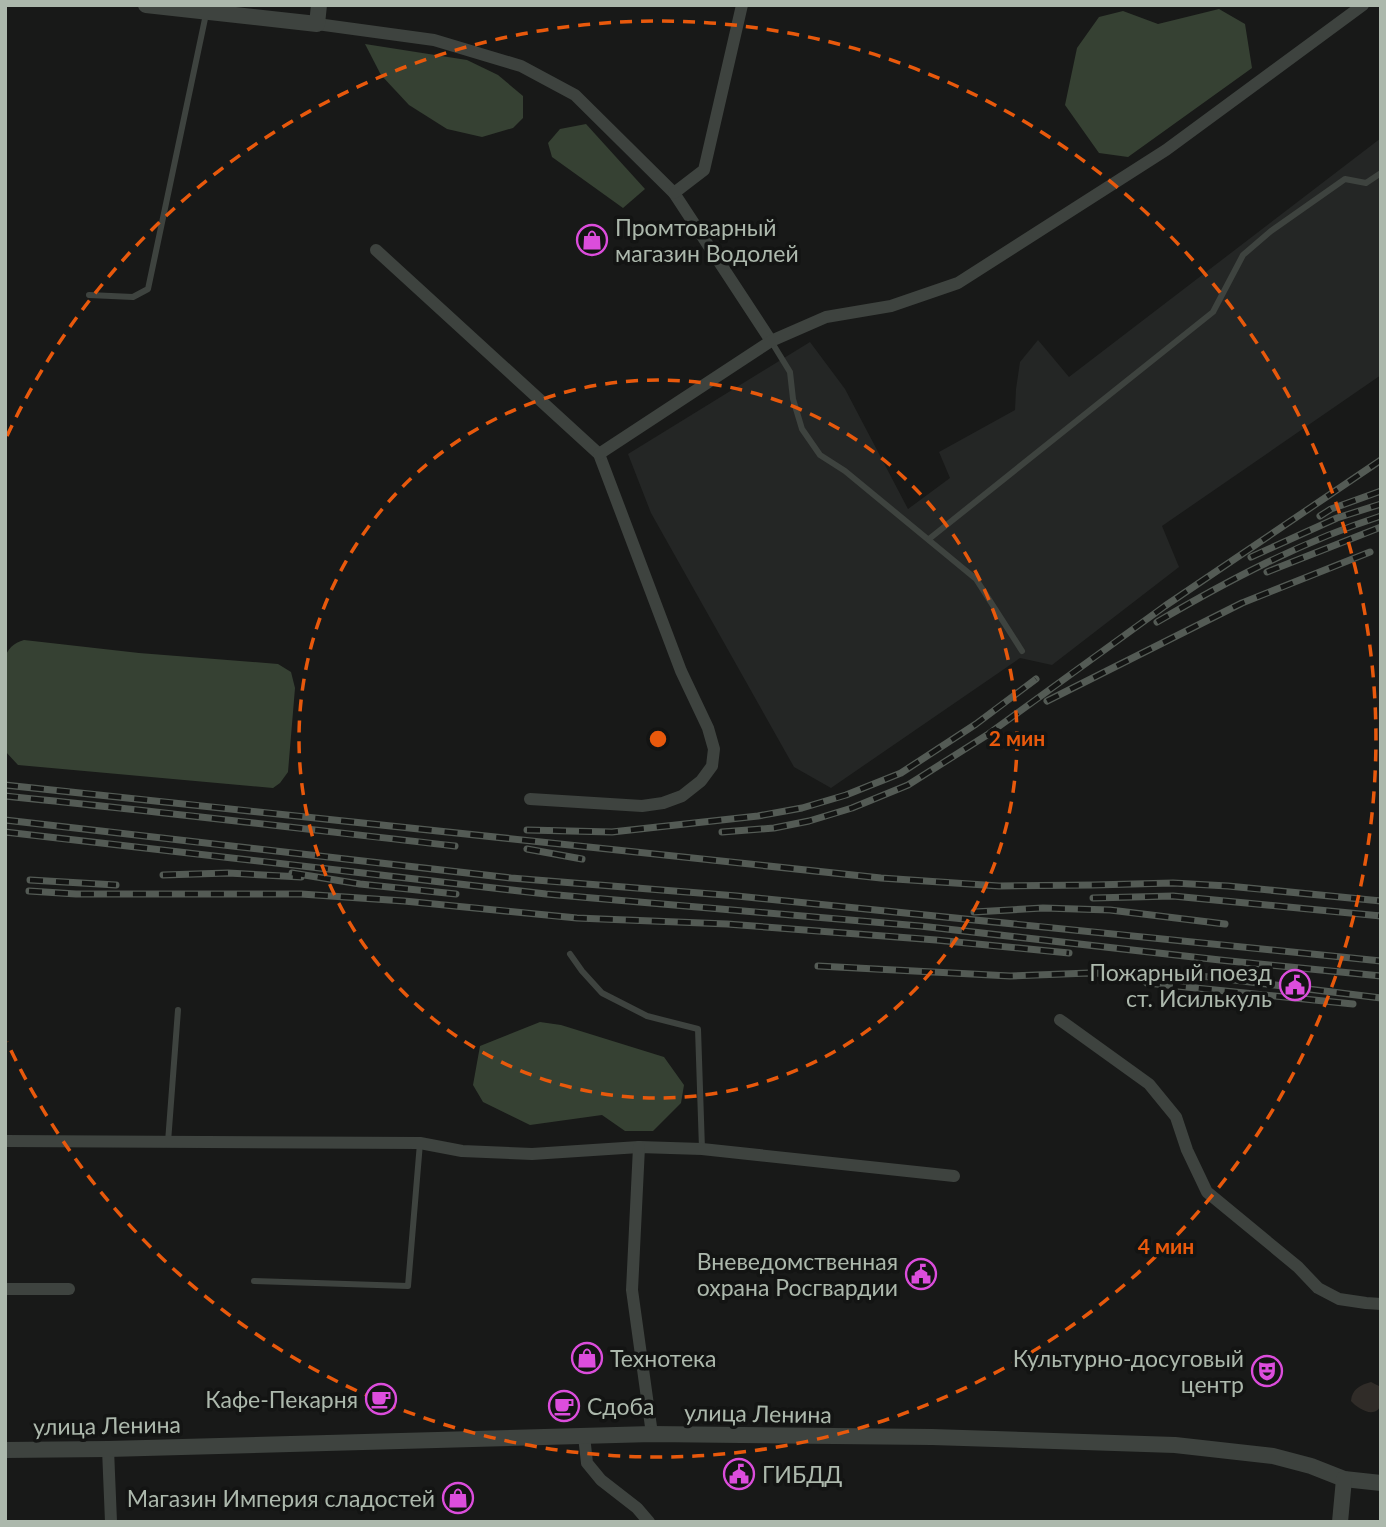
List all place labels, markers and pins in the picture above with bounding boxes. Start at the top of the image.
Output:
place label: Промтоварный магазин Водолей [615,213,799,267]
shop icon: Промтоварный магазин Водолей [575,223,609,257]
centre of rings [646,727,670,751]
place label: Пожарный поезд ст. Исилькуль [1089,958,1272,1012]
public building icon: Пожарный поезд ст. Исилькуль [1278,968,1312,1002]
place label: Вневедомственная охрана Росгвардии [697,1247,898,1301]
public building icon: Вневедомственная охрана Росгвардии [904,1257,938,1291]
shop icon: Технотека [570,1341,604,1375]
place label: Технотека [610,1344,716,1372]
place label: Культурно-досуговый центр [1013,1344,1244,1398]
theatre icon: Культурно-досуговый центр [1250,1354,1284,1388]
cafe icon: Кафе-Пекарня [364,1382,398,1416]
place label: Кафе-Пекарня [205,1385,358,1413]
cafe icon: Сдоба [547,1389,581,1423]
place label: Сдоба [587,1392,654,1420]
public building icon: ГИБДД [722,1457,756,1491]
place label: ГИБДД [762,1460,842,1488]
shop icon: Магазин Империя сладостей [441,1481,475,1515]
place label: Магазин Империя сладостей [127,1484,435,1512]

